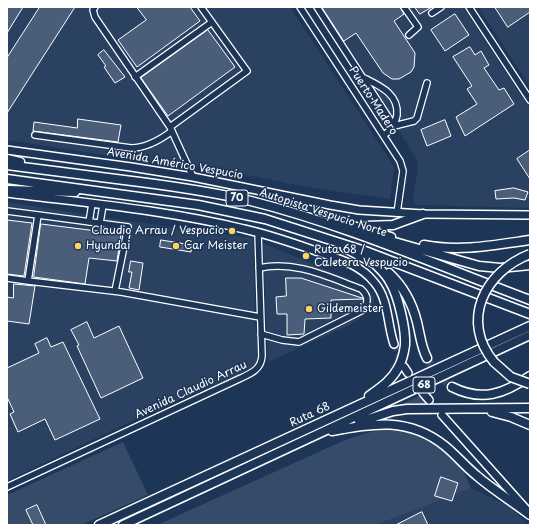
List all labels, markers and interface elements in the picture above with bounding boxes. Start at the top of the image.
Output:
street label: Puerto Madero [346,64,400,138]
street label: Avenida Américo Vespucio [106,146,244,182]
street label: Autopista Vespucio Norte [258,186,388,240]
road number: 70 [226,190,248,206]
place label: Claudio Arrau / Vespucio [91,224,224,238]
marker: Claudio Arrau / Vespucio [227,226,237,236]
place label: Hyundai [86,239,131,253]
place label: Car Meister [184,239,248,253]
marker: Hyundai [73,241,83,251]
marker: Car Meister [171,241,181,251]
place label: Ruta 68 / Caletera Vespucio [314,243,408,269]
marker: Ruta 68 / Caletera Vespucio [301,251,311,261]
place label: Gildemeister [317,302,383,316]
marker: Gildemeister [304,304,314,314]
street label: Avenida Claudio Arrau [133,358,249,422]
road number: 68 [413,377,435,393]
street label: Ruta 68 [288,400,332,430]

